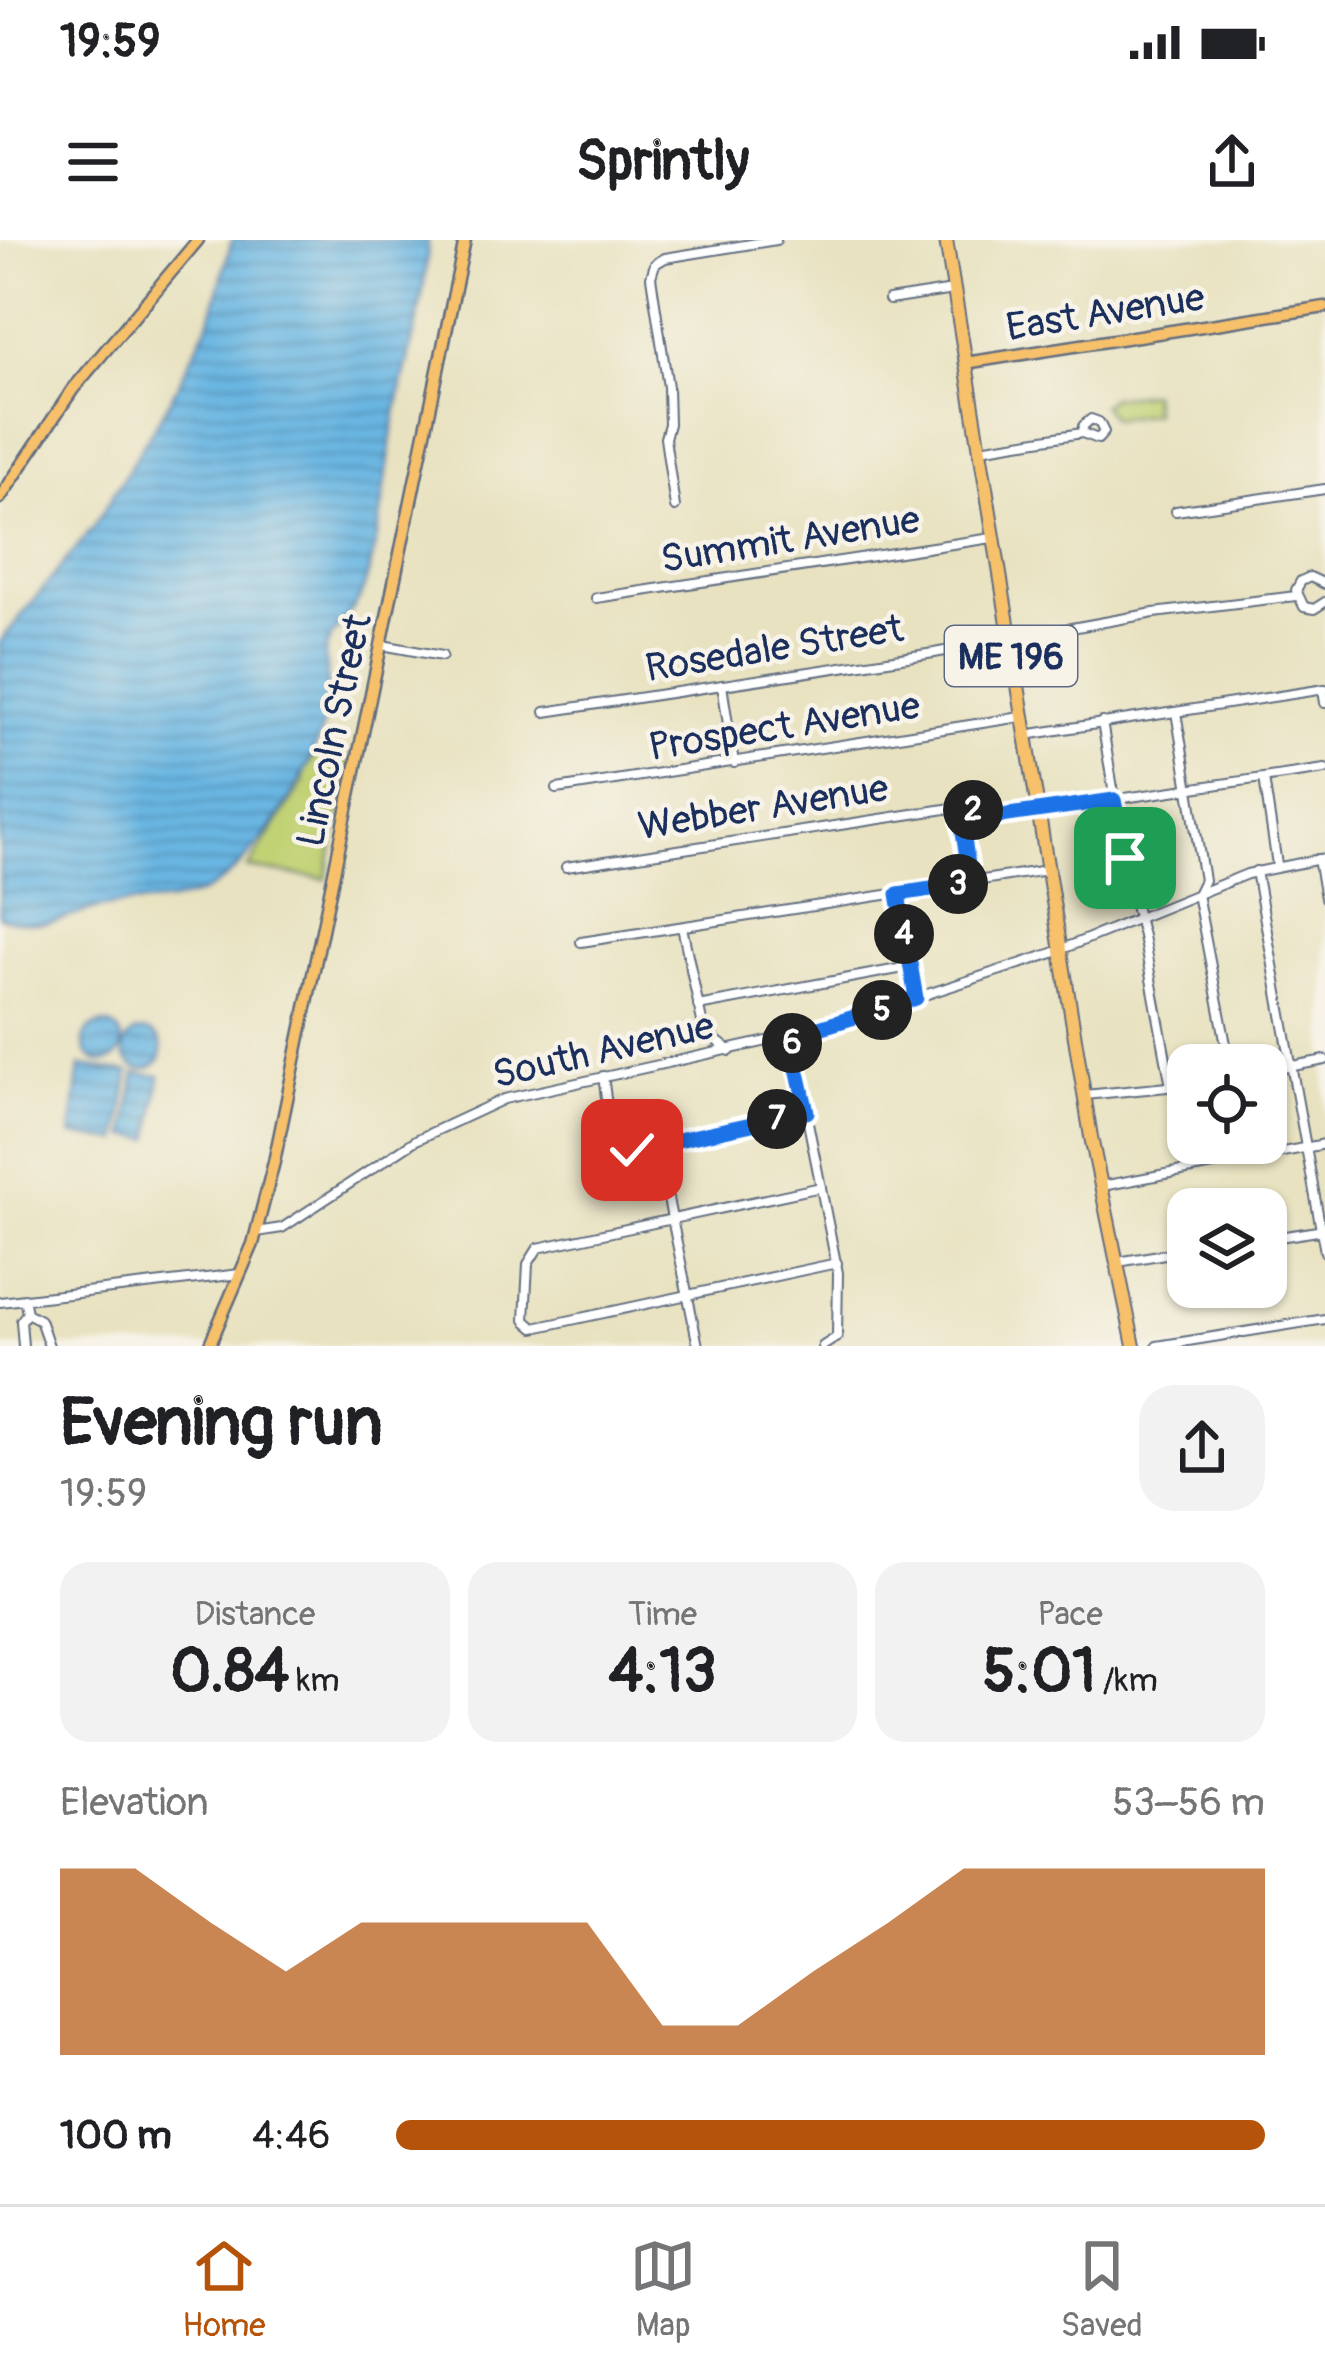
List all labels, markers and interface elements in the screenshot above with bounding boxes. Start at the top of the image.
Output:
text: 19:59 [60,14,160,70]
text: Sprintly [576,128,749,196]
icon: menu [60,129,126,195]
icon: share [1199,129,1265,195]
street label: East Avenue [1003,273,1208,352]
street label: Summit Avenue [657,495,923,584]
street label: Rosedale Street [642,604,907,693]
street label: Lincoln Street [286,609,383,851]
road number: ME 196 [945,626,1077,686]
street label: Prospect Avenue [645,681,923,772]
street label: Webber Avenue [635,764,892,851]
pin: 2 [943,780,1003,840]
text: 2 [964,789,982,830]
pin [1074,807,1176,909]
icon: arrive [1092,825,1158,891]
pin: 3 [928,854,988,914]
text: 3 [949,863,967,904]
pin: 4 [874,904,934,964]
text: 4 [894,913,914,954]
pin: 5 [852,980,912,1040]
text: 5 [873,989,891,1030]
street label: South Avenue [488,1001,719,1100]
pin: 6 [762,1013,822,1073]
text: 6 [782,1022,802,1063]
map controls [1167,1044,1287,1308]
button: locate [1167,1044,1287,1164]
pin: 7 [747,1089,807,1149]
text: 7 [768,1098,786,1139]
pin [581,1099,683,1201]
icon: check [599,1117,665,1183]
button: layers [1167,1188,1287,1308]
text: Evening run [60,1382,383,1465]
button: share [1139,1385,1265,1511]
text: 19:59 [60,1469,147,1518]
text: Distance [194,1594,315,1635]
text: Time [628,1594,697,1635]
text: Pace [1038,1594,1103,1635]
text: 0.84 [170,1635,289,1710]
text: 4:13 [609,1635,716,1710]
text: 5:01 [983,1635,1096,1710]
text: km [289,1660,340,1701]
text: /km [1096,1660,1158,1701]
text: Elevation [60,1778,209,1827]
text: 53–56 m [1112,1778,1265,1827]
text: 100 m [60,2111,172,2160]
text: 4:46 [252,2111,330,2160]
tab: Home [182,2233,266,2346]
tab: Map [630,2233,696,2346]
tab: Saved [1061,2233,1143,2346]

